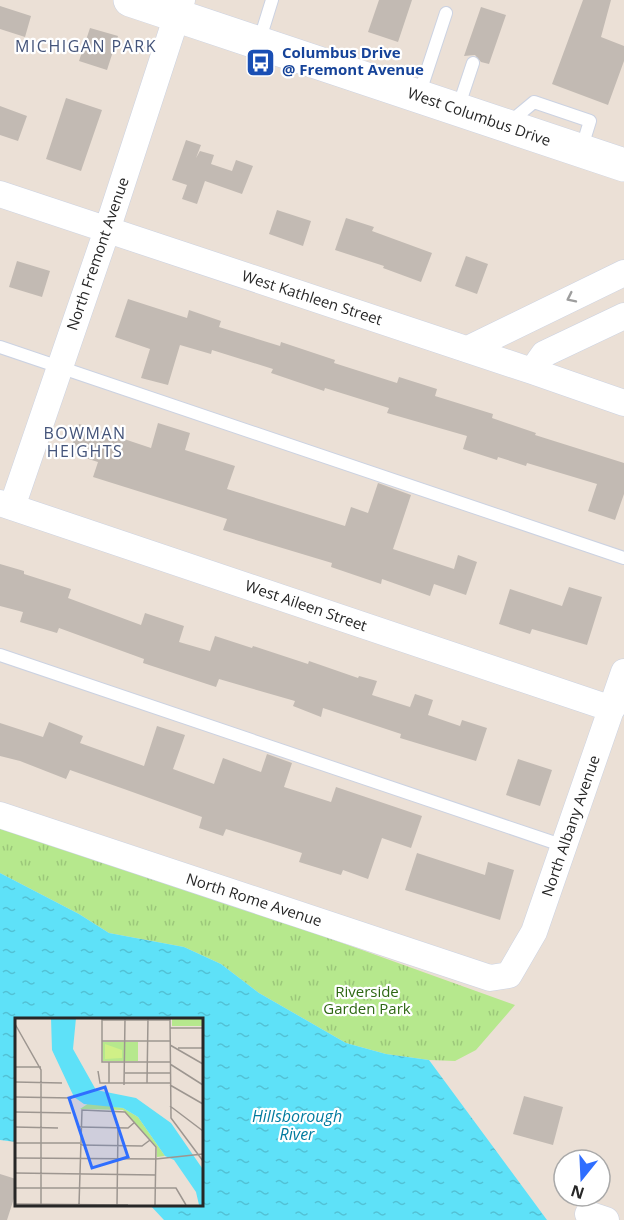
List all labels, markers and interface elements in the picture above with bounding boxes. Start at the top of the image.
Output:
district label: MICHIGAN PARK [15,35,157,57]
place label: Columbus Drive @ Fremont Avenue [282,42,424,79]
bus stop icon: Columbus Drive @ Fremont Avenue [245,46,277,78]
street label: West Columbus Drive [405,82,554,150]
street label: North Fremont Avenue [61,174,133,333]
street label: West Kathleen Street [240,265,385,329]
one-way arrow [567,291,578,303]
district label: BOWMAN HEIGHTS [43,422,127,462]
street label: West Aileen Street [243,575,370,635]
street label: North Albany Avenue [536,752,604,899]
street label: North Rome Avenue [184,868,325,930]
park label: Riverside Garden Park [323,981,411,1018]
inset map [15,1018,202,1205]
water label: Hillsborough River [252,1105,342,1145]
north arrow [552,1148,612,1208]
text: N [568,1180,587,1205]

